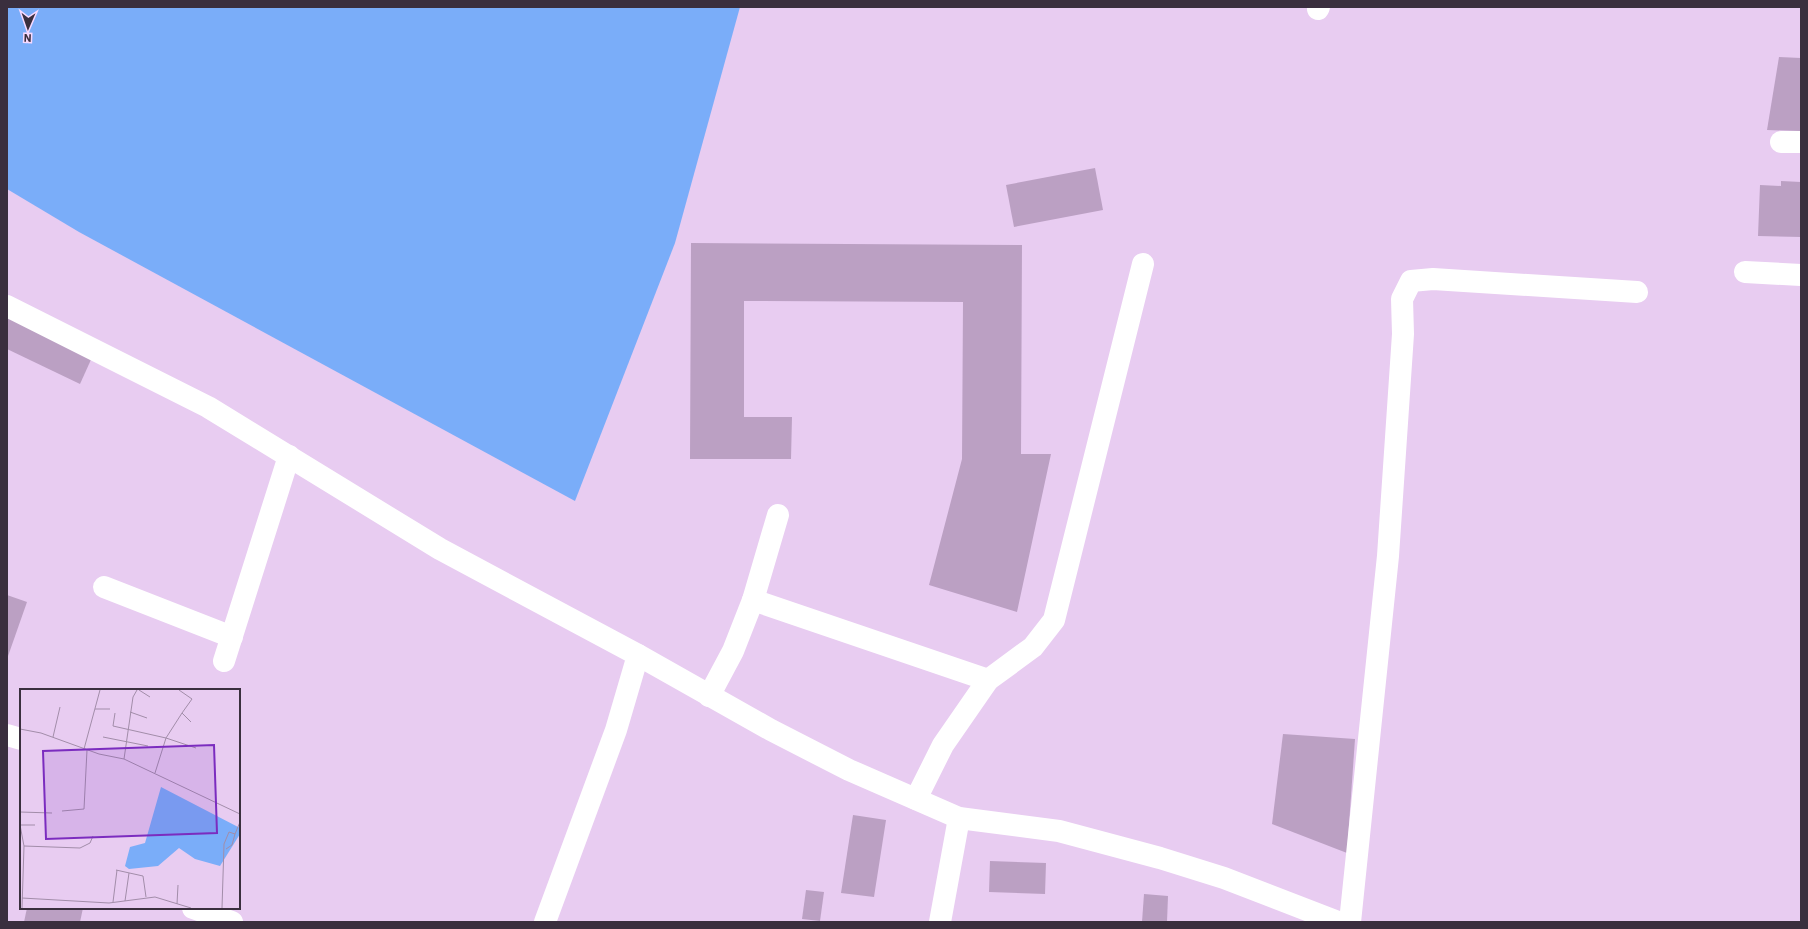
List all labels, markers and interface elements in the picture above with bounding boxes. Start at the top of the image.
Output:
north arrow [8,8,48,48]
text: N [23,31,32,45]
inset map [20,689,240,909]

